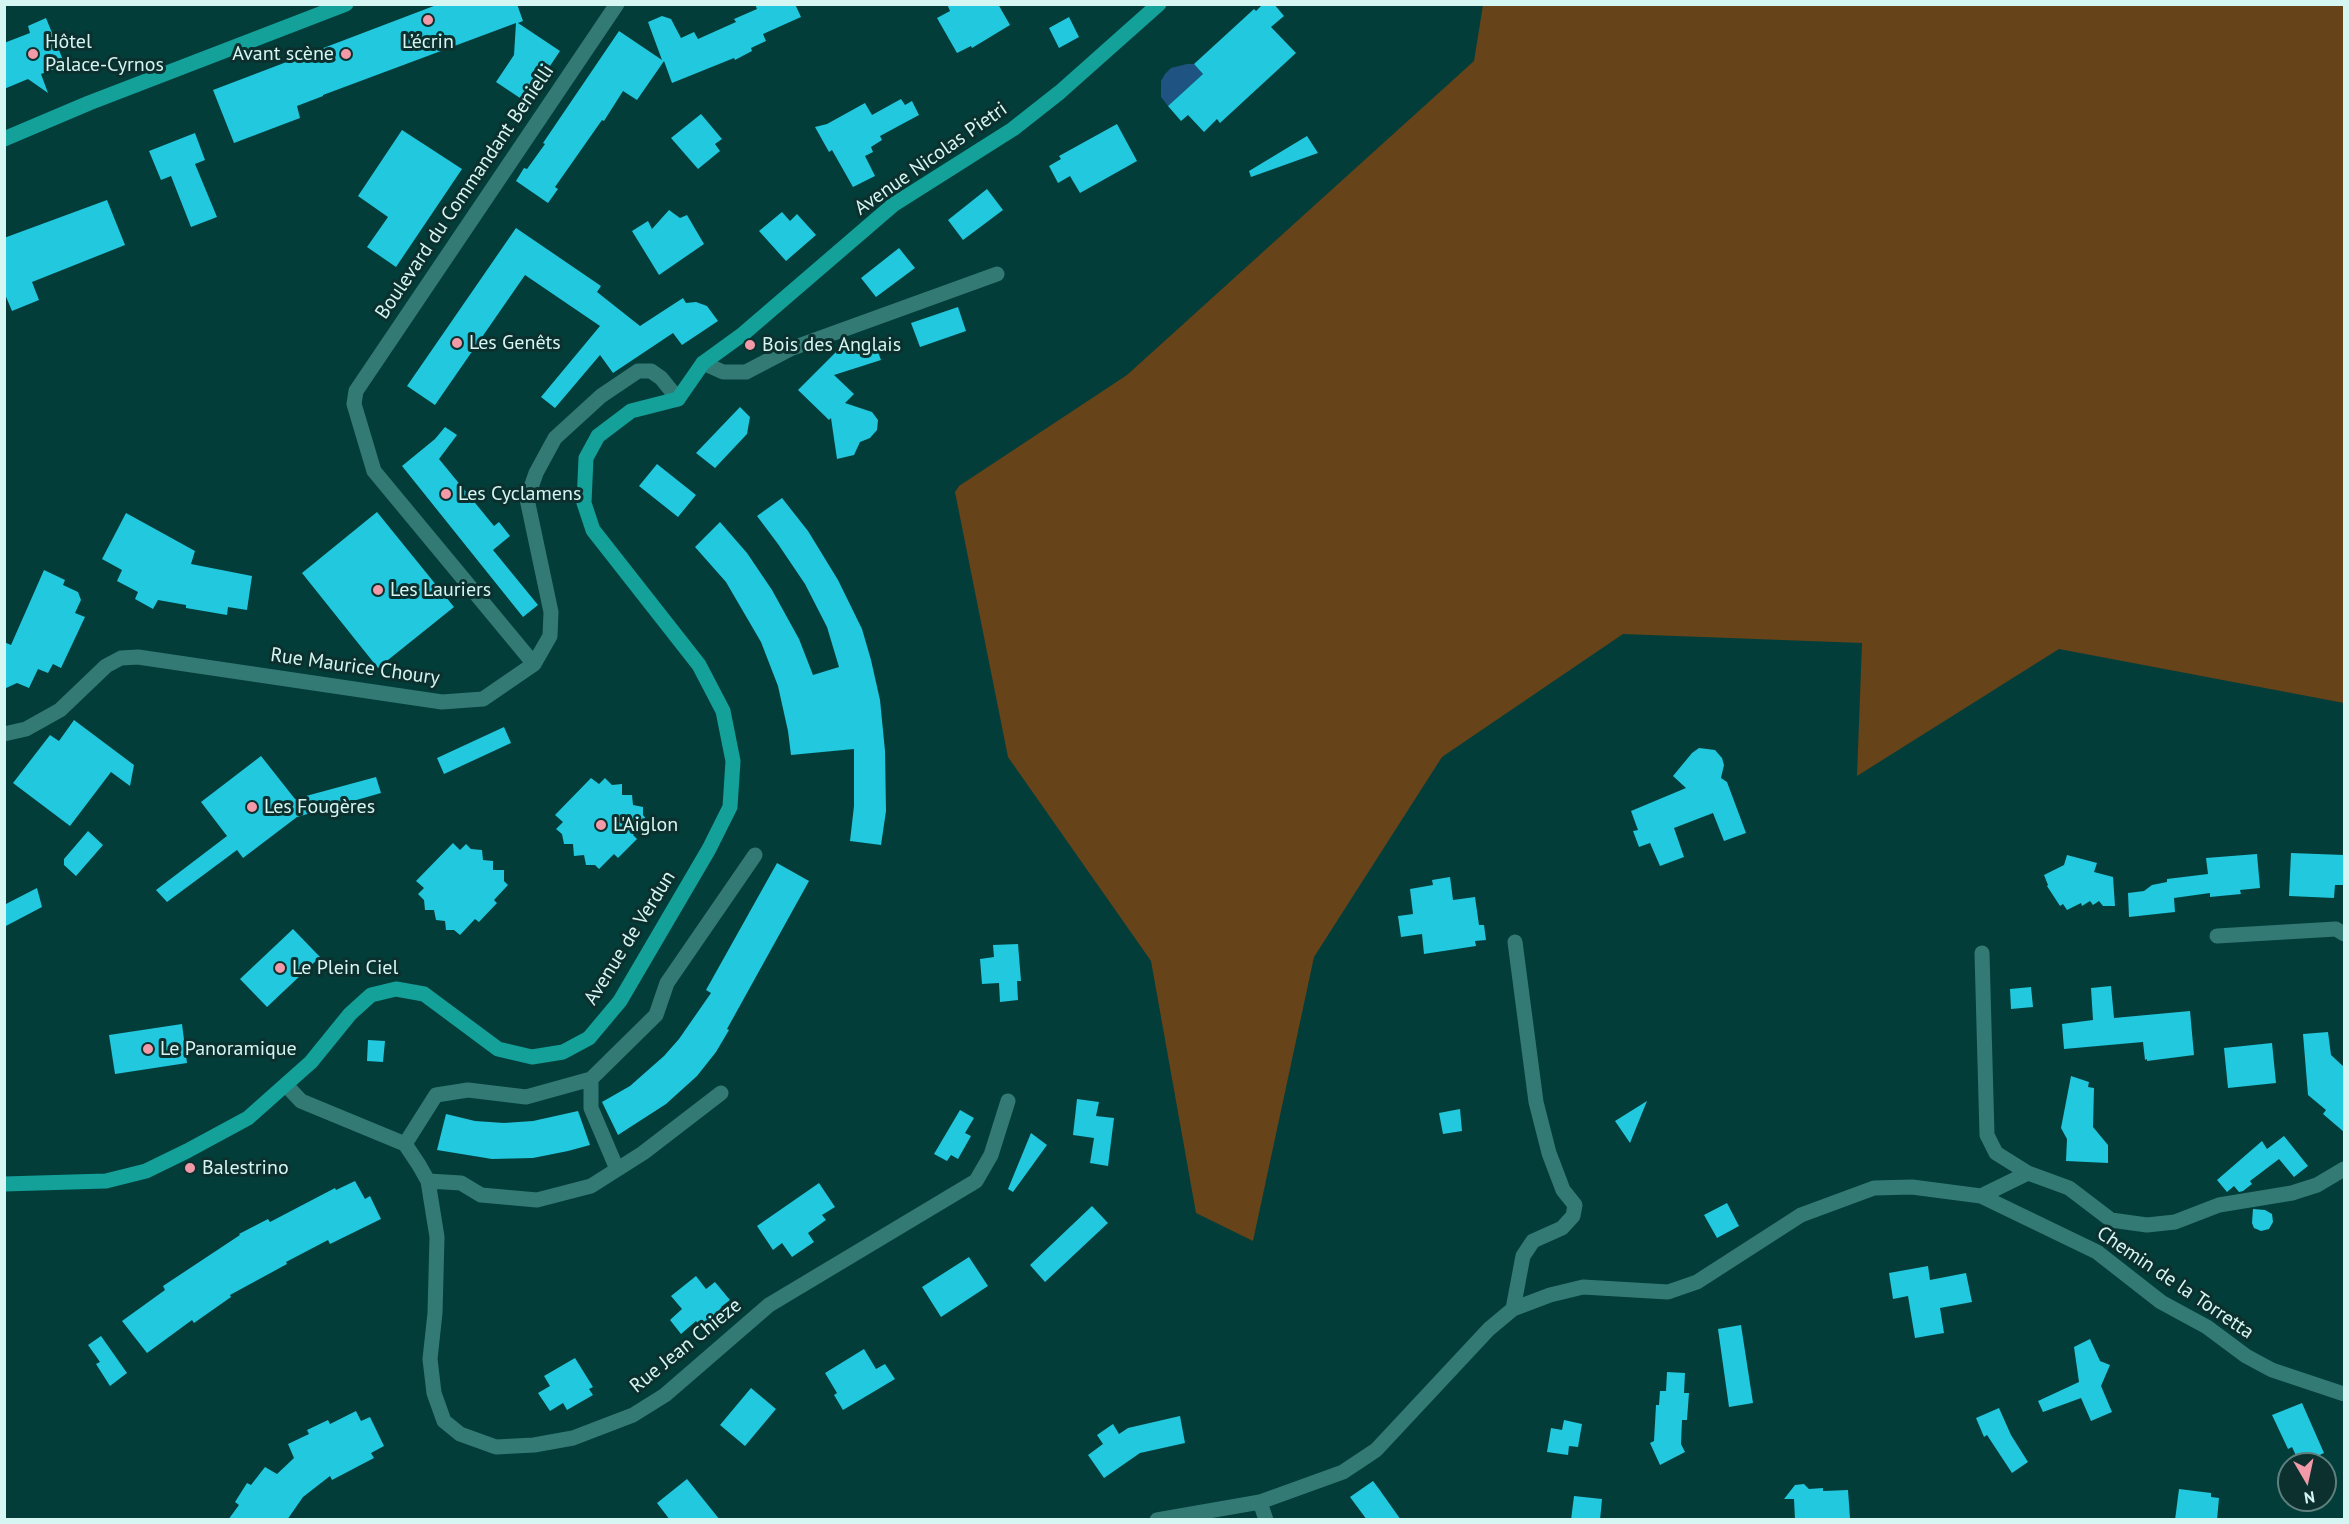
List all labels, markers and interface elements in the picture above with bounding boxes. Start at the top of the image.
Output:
marker: L’écrin [421,13,435,27]
place label: Hôtel Palace-Cyrnos [45,30,164,77]
place label: L’écrin [402,30,454,54]
place label: Avant scène [232,42,334,66]
marker: Hôtel Palace-Cyrnos [26,47,40,61]
marker: Avant scène [339,47,353,61]
street label: Boulevard du Commandant Benielli [371,60,559,324]
street label: Avenue Nicolas Pietri [850,97,1012,221]
place label: Les Genêts [469,331,561,355]
place label: Bois des Anglais [762,333,901,357]
marker: Les Genêts [450,336,464,350]
marker: Bois des Anglais [743,338,757,352]
place label: Les Cyclamens [458,482,581,506]
marker: Les Cyclamens [439,487,453,501]
place label: Les Lauriers [390,578,491,602]
marker: Les Lauriers [371,583,385,597]
street label: Rue Maurice Choury [269,643,441,691]
place label: Les Fougères [264,795,375,819]
marker: Les Fougères [245,800,259,814]
place label: L'Aiglon [613,813,678,837]
marker: L'Aiglon [594,818,608,832]
street label: Avenue de Verdun [579,866,681,1010]
place label: Le Plein Ciel [292,956,398,980]
marker: Le Plein Ciel [273,961,287,975]
place label: Le Panoramique [160,1037,297,1061]
marker: Le Panoramique [141,1042,155,1056]
place label: Balestrino [202,1156,289,1180]
marker: Balestrino [183,1161,197,1175]
street label: Chemin de la Torretta [2092,1222,2258,1344]
street label: Rue Jean Chieze [625,1294,747,1398]
north arrow [2277,1452,2337,1512]
text: N [2303,1487,2316,1509]

